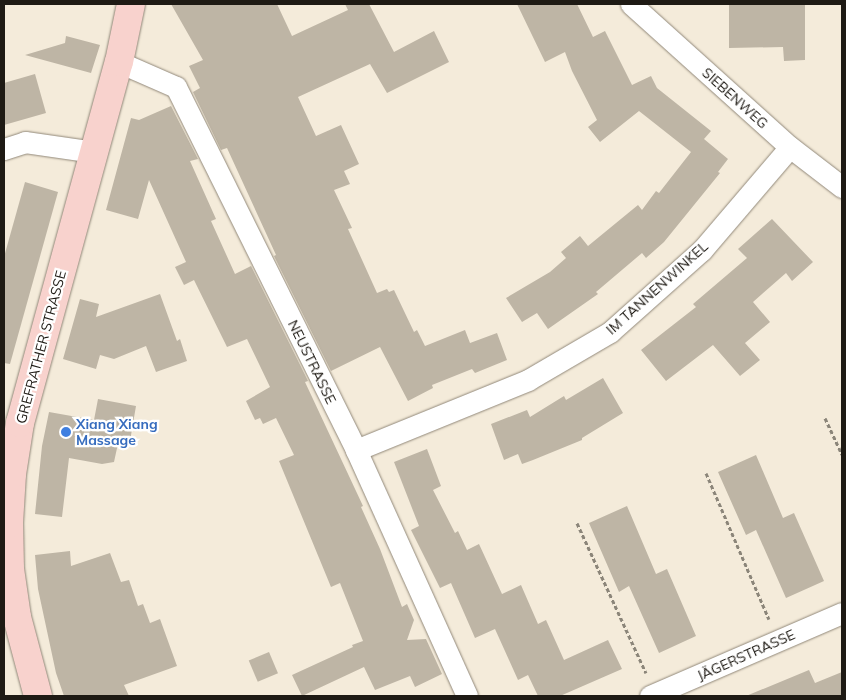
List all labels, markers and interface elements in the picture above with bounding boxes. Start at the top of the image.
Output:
street label: SIEBENWEG [699,64,771,132]
street label: IM TANNENWINKEL [603,238,711,338]
street label: GREFRATHER STRASSE [12,269,70,425]
street label: NEUSTRASSE [284,317,340,407]
place label: Xiang Xiang Massage [76,416,158,448]
marker: Xiang Xiang Massage [60,426,72,438]
street label: JÄGERSTRASSE [695,626,797,684]

